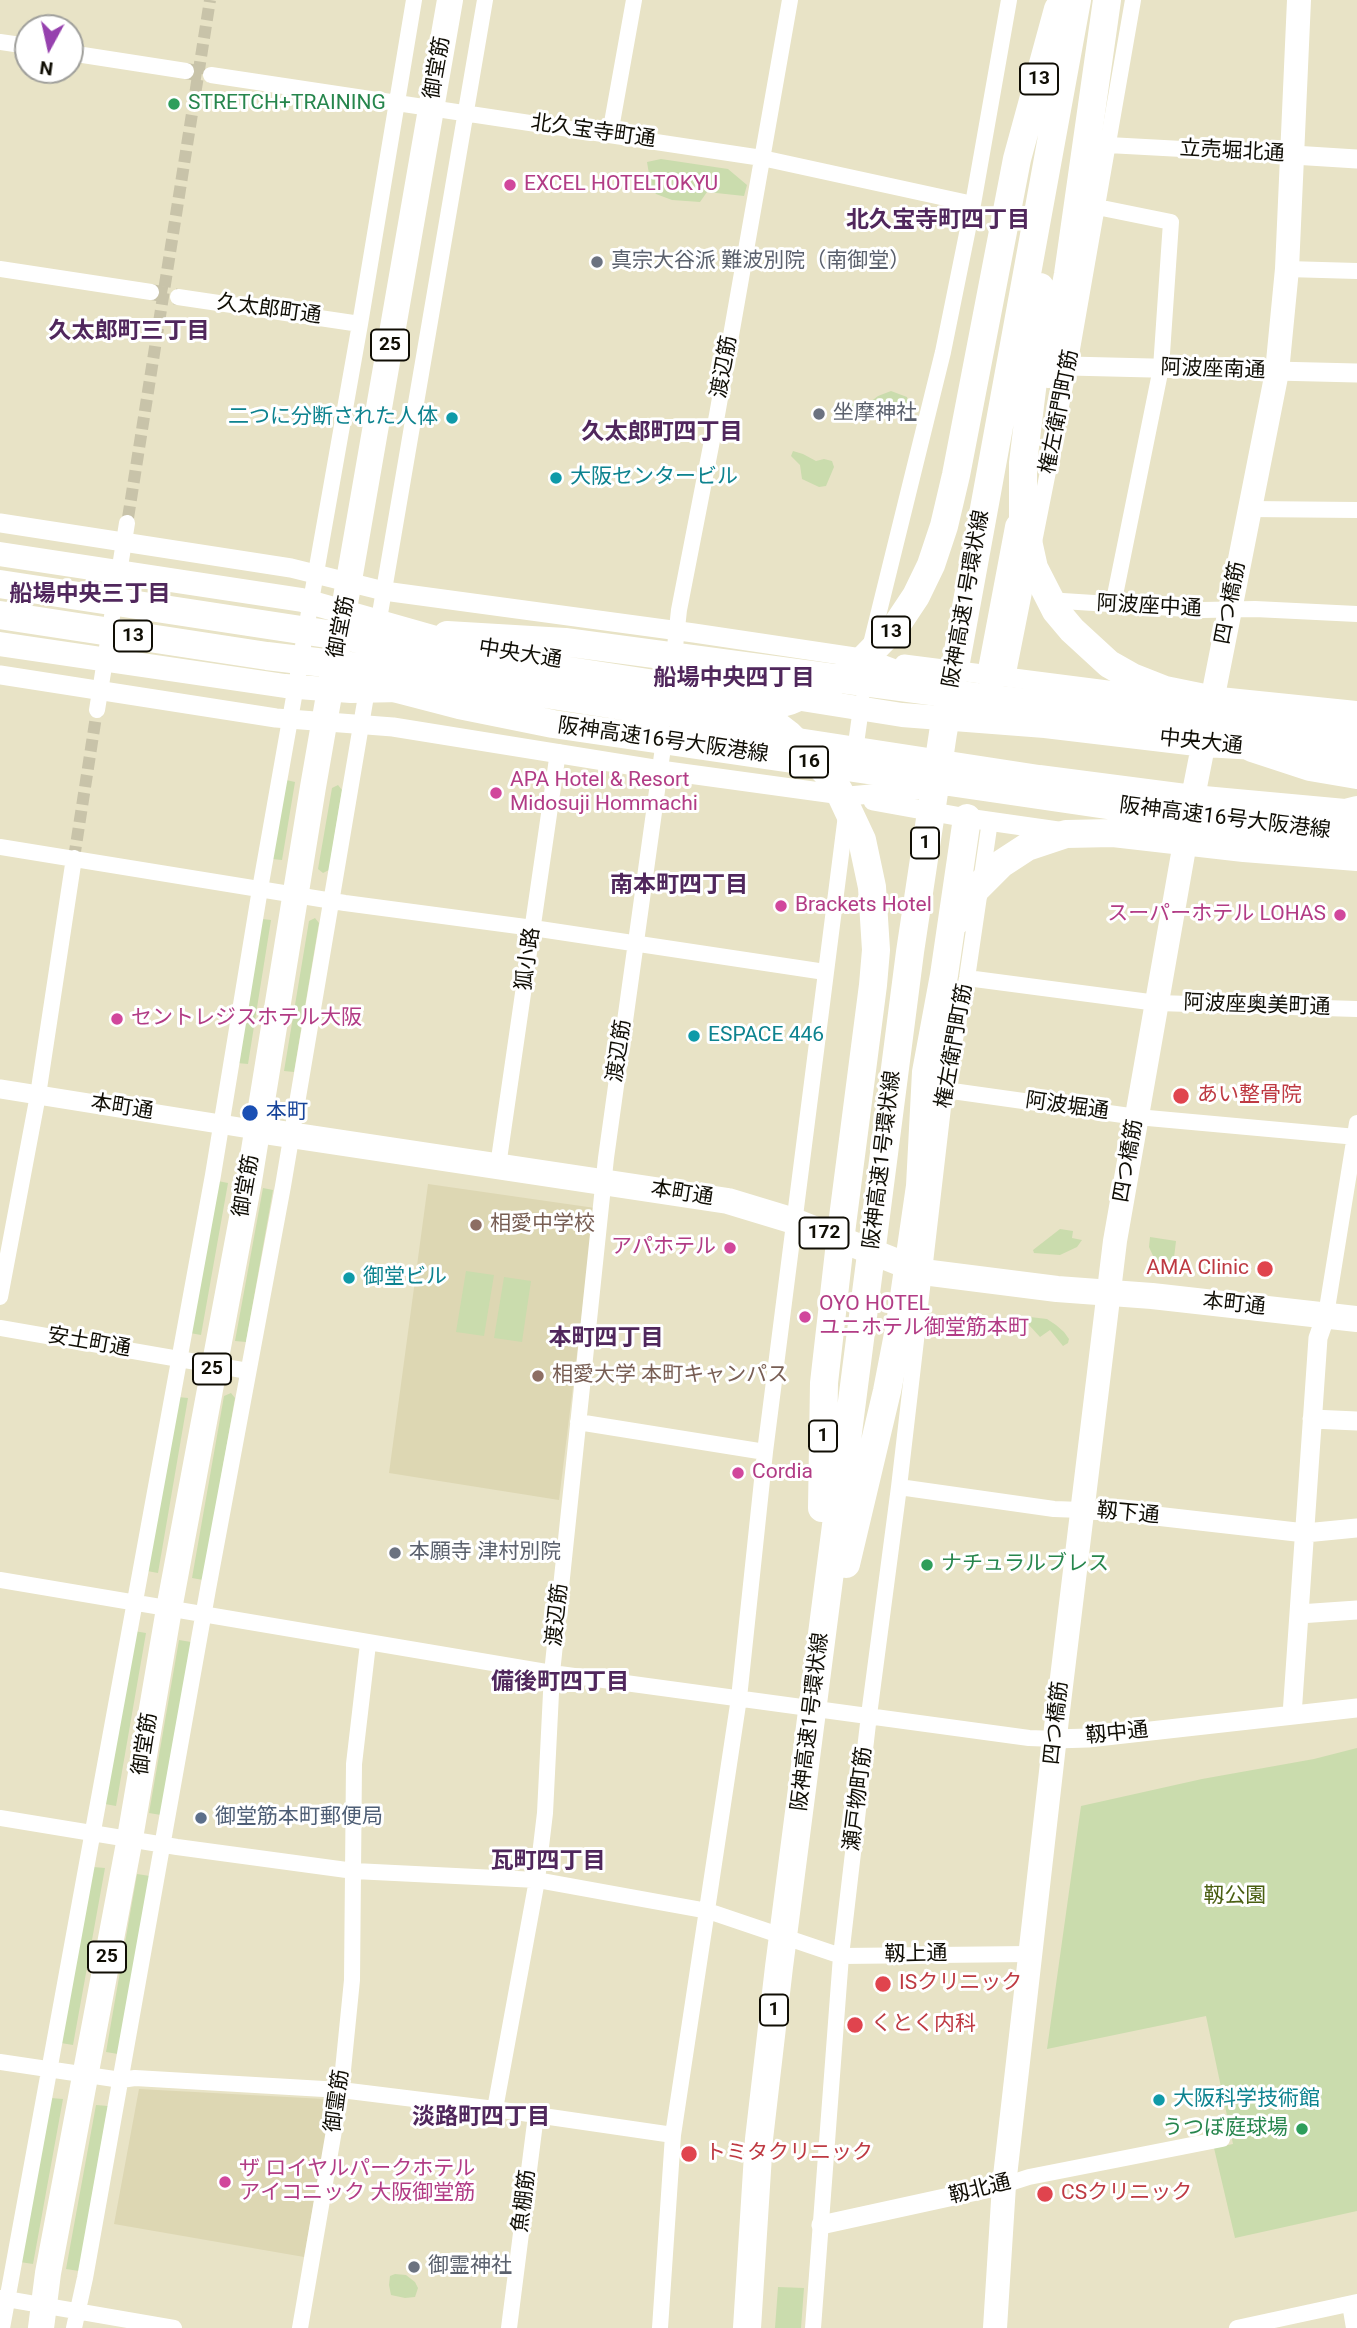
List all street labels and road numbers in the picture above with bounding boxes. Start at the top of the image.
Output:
street label: 御堂筋 [420,35,456,101]
road number: 13 [1020,64,1058,94]
street label: 北久宝寺町通 [529,111,657,153]
street label: 立売堀北通 [1179,137,1285,167]
street label: 久太郎町通 [215,290,323,330]
road number: 25 [371,330,409,360]
street label: 渡辺筋 [707,334,743,400]
street label: 権左衛門町筋 [1036,348,1084,476]
street label: 阿波座南通 [1160,356,1266,384]
street label: 阪神高速1号環状線 [939,508,995,690]
street label: 四つ橋筋 [1211,559,1251,647]
street label: 阿波座中通 [1096,592,1202,622]
street label: 御堂筋 [324,594,360,660]
road number: 13 [872,617,910,648]
road number: 13 [114,621,152,652]
street label: 中央大通 [477,636,563,674]
street label: 阪神高速16号大阪港線 [556,714,770,768]
street label: 中央大通 [1158,726,1244,760]
road number: 16 [790,747,828,778]
street label: 阪神高速16号大阪港線 [1118,794,1332,844]
road number: 1 [911,828,939,858]
street label: 狐小路 [512,926,546,992]
street label: 権左衛門町筋 [932,982,978,1110]
street label: 阿波座奥美町通 [1183,991,1331,1021]
street label: 渡辺筋 [603,1018,637,1084]
street label: 阪神高速1号環状線 [860,1069,906,1251]
street label: 阿波堀通 [1024,1089,1110,1125]
street label: 本町通 [89,1091,155,1125]
street label: 四つ橋筋 [1109,1117,1149,1205]
street label: 御堂筋 [229,1153,265,1219]
street label: 本町通 [649,1177,715,1211]
road number: 172 [800,1218,848,1248]
street label: 本町通 [1201,1289,1267,1321]
street label: 安土町通 [45,1323,133,1363]
road number: 25 [193,1354,231,1385]
road number: 1 [809,1420,837,1452]
street label: 靱下通 [1096,1499,1160,1529]
street label: 渡辺筋 [542,1582,574,1648]
street label: 阪神高速1号環状線 [788,1631,834,1813]
street label: 四つ橋筋 [1040,1680,1074,1766]
street label: 御堂筋 [129,1711,163,1777]
street label: 靱中通 [1084,1718,1150,1750]
street label: 瀬戸物町筋 [840,1745,878,1853]
road number: 25 [88,1941,126,1972]
street label: 靱上通 [884,1942,948,1968]
road number: 1 [760,1994,788,2026]
street label: 御霊筋 [321,2068,355,2134]
street label: 魚棚筋 [509,2168,541,2234]
street label: 靱北通 [946,2170,1014,2210]

